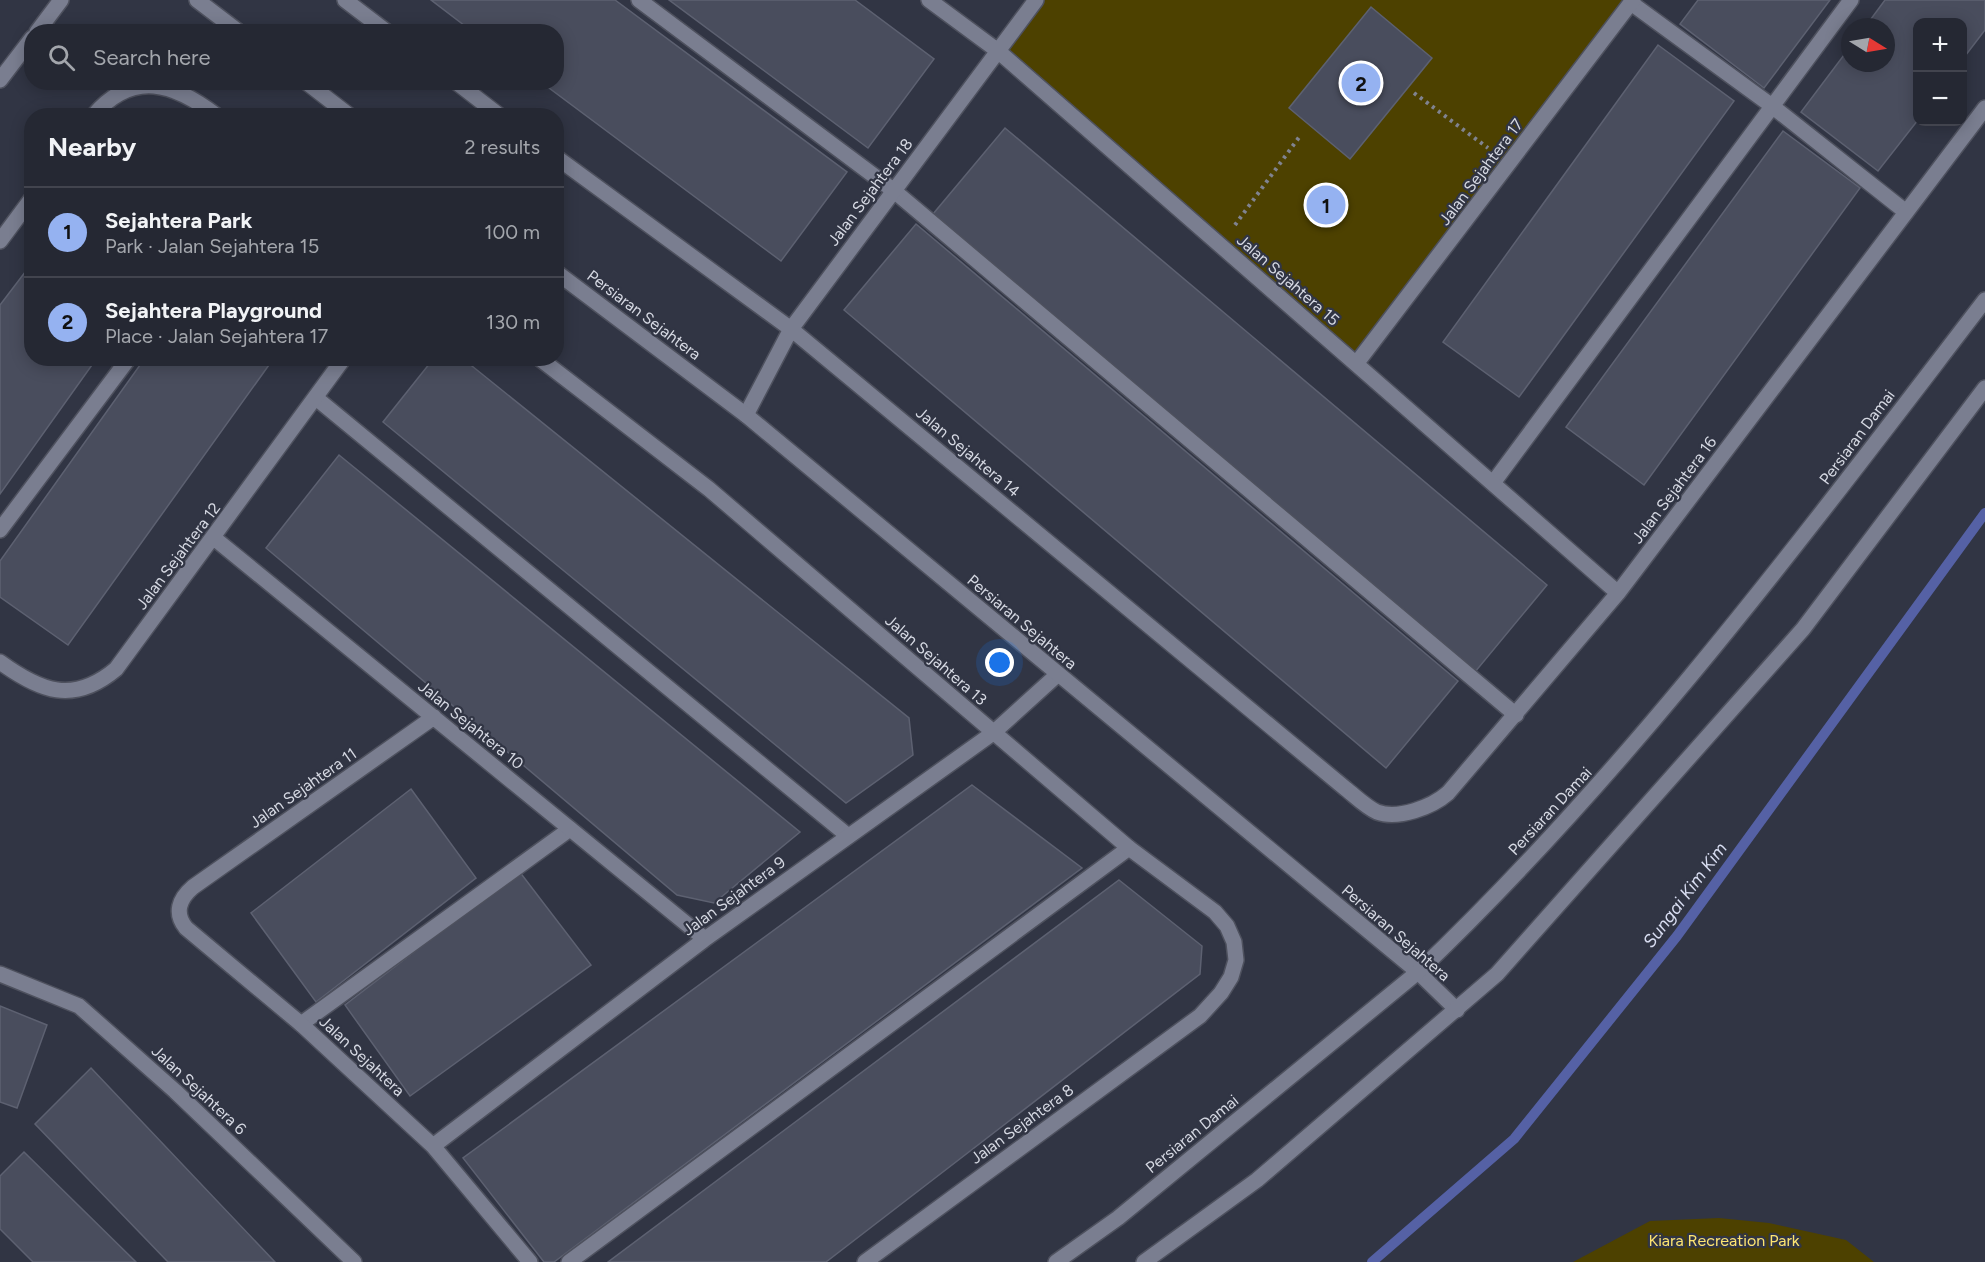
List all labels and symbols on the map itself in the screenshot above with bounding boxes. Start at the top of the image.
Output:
north arrow [1841,18,1895,72]
pin: 2 [1342,60,1380,106]
street label: Jalan Sejahtera 17 [1435,115,1527,229]
street label: Jalan Sejahtera 18 [823,135,917,249]
pin: 1 [1306,182,1346,228]
street label: Jalan Sejahtera 15 [1233,231,1343,329]
street label: Persiaran Sejahtera [583,266,705,364]
street label: Persiaran Damai [1815,386,1899,488]
street label: Jalan Sejahtera 14 [912,403,1024,501]
street label: Jalan Sejahtera 16 [1628,433,1720,547]
street label: Jalan Sejahtera 12 [132,499,224,613]
street label: Persiaran Sejahtera [963,571,1081,673]
street label: Jalan Sejahtera 13 [881,611,991,709]
your location [985,648,1014,677]
street label: Jalan Sejahtera 10 [414,677,528,773]
street label: Jalan Sejahtera 11 [246,744,360,832]
street label: Persiaran Damai [1504,763,1596,859]
water label: Sungai Kim Kim [1638,838,1732,952]
street label: Jalan Sejahtera 9 [679,852,789,940]
street label: Persiaran Sejahtera [1338,881,1454,985]
street label: Jalan Sejahtera [316,1012,408,1100]
street label: Jalan Sejahtera 6 [148,1041,250,1139]
street label: Jalan Sejahtera 8 [967,1080,1077,1168]
street label: Persiaran Damai [1142,1091,1242,1177]
park label: Kiara Recreation Park [1648,1231,1800,1250]

